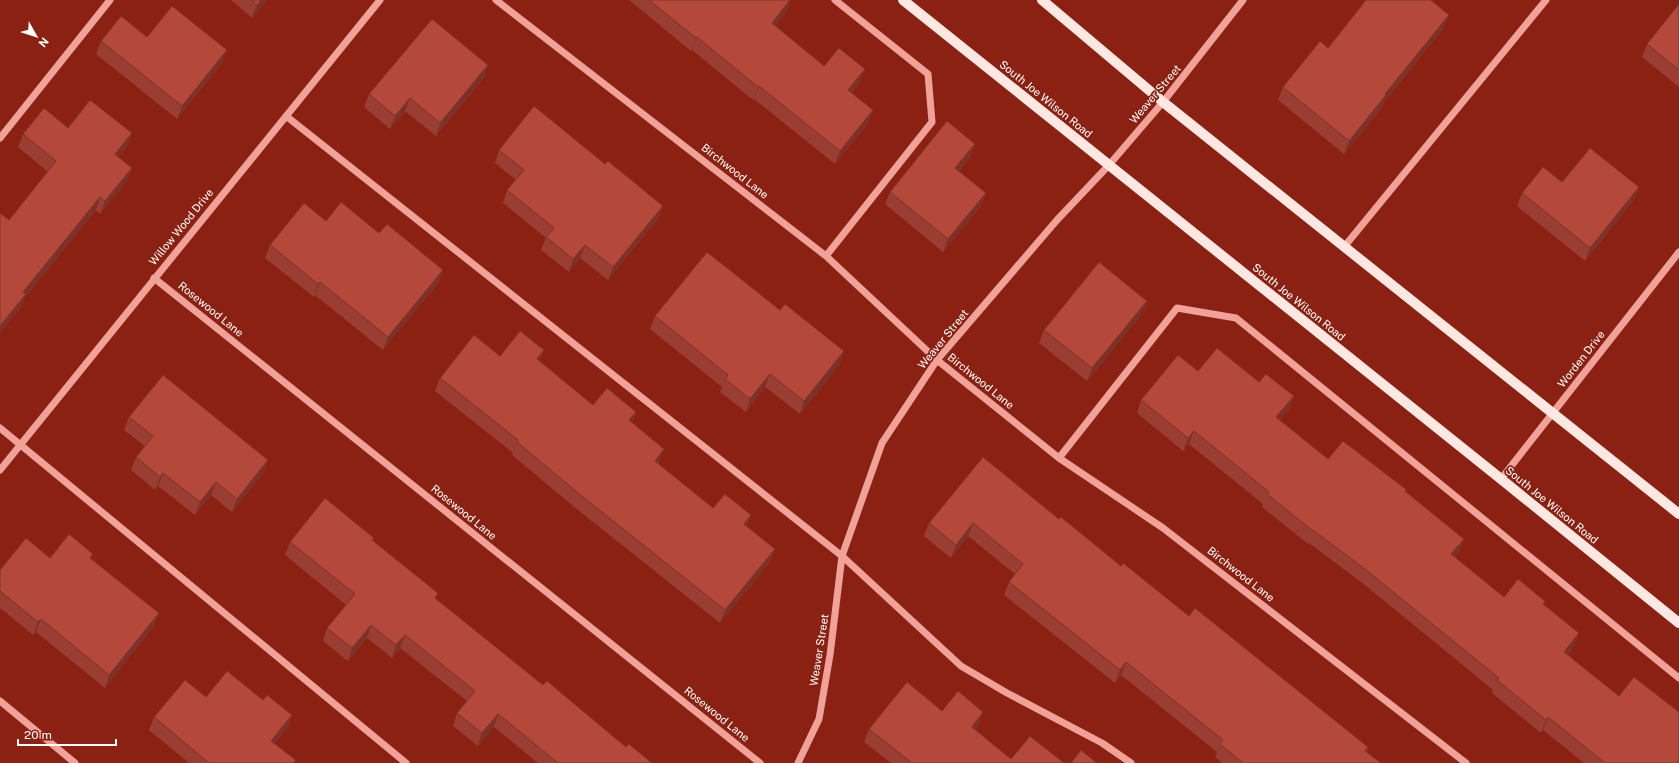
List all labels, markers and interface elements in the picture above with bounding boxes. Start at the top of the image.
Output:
north arrow [16,16,56,56]
text: N [36,35,51,49]
street label: South Joe Wilson Road [997,58,1095,140]
street label: Weaver Street [1127,62,1183,126]
street label: Birchwood Lane [699,141,771,201]
street label: Willow Wood Drive [147,186,215,268]
street label: South Joe Wilson Road [1250,261,1348,343]
street label: Rosewood Lane [176,279,246,339]
street label: Weaver Street [915,307,971,371]
street label: Worden Drive [1555,328,1607,390]
street label: Birchwood Lane [946,351,1016,411]
street label: South Joe Wilson Road [1503,464,1601,546]
street label: Rosewood Lane [429,482,499,542]
street label: Birchwood Lane [1205,544,1277,604]
street label: Weaver Street [807,613,831,687]
street label: Rosewood Lane [682,684,752,744]
scale bar [18,721,116,747]
text: 20 m [24,728,52,742]

